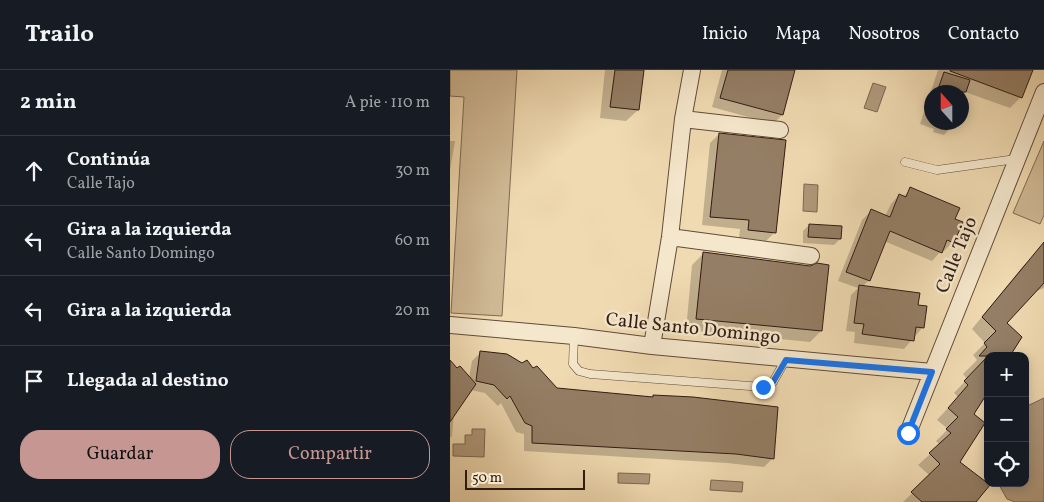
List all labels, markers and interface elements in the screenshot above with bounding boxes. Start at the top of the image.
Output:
text: Trailo [25,18,94,52]
text: Inicio [702,22,748,47]
text: Mapa [776,22,821,47]
text: Nosotros [849,22,920,47]
text: Contacto [948,22,1019,47]
north arrow [924,85,969,130]
text: 2 min [20,88,77,117]
text: A pie · 110 m [345,92,430,114]
text: Continúa [67,147,150,173]
icon: ahead [20,157,48,185]
text: 30 m [395,160,430,182]
text: Calle Tajo [67,173,135,195]
street label: Calle Tajo [930,213,984,297]
text: Gira a la izquierda [67,217,232,243]
icon: left [20,227,48,255]
text: 60 m [395,230,430,252]
text: Calle Santo Domingo [67,243,215,265]
icon: left [20,297,48,325]
text: Gira a la izquierda [67,298,232,324]
text: 20 m [395,300,430,322]
street label: Calle Santo Domingo [604,307,782,351]
map controls [984,352,1029,487]
button: + [984,352,1029,397]
icon: arrive [20,367,48,395]
text: Llegada al destino [67,368,229,394]
route end [752,376,775,399]
button: − [984,397,1029,442]
route start [897,422,920,445]
button: Guardar [20,430,220,479]
button: Compartir [230,430,430,479]
button: locate [984,442,1029,487]
scale bar [465,467,585,490]
text: 50 m [472,469,502,488]

